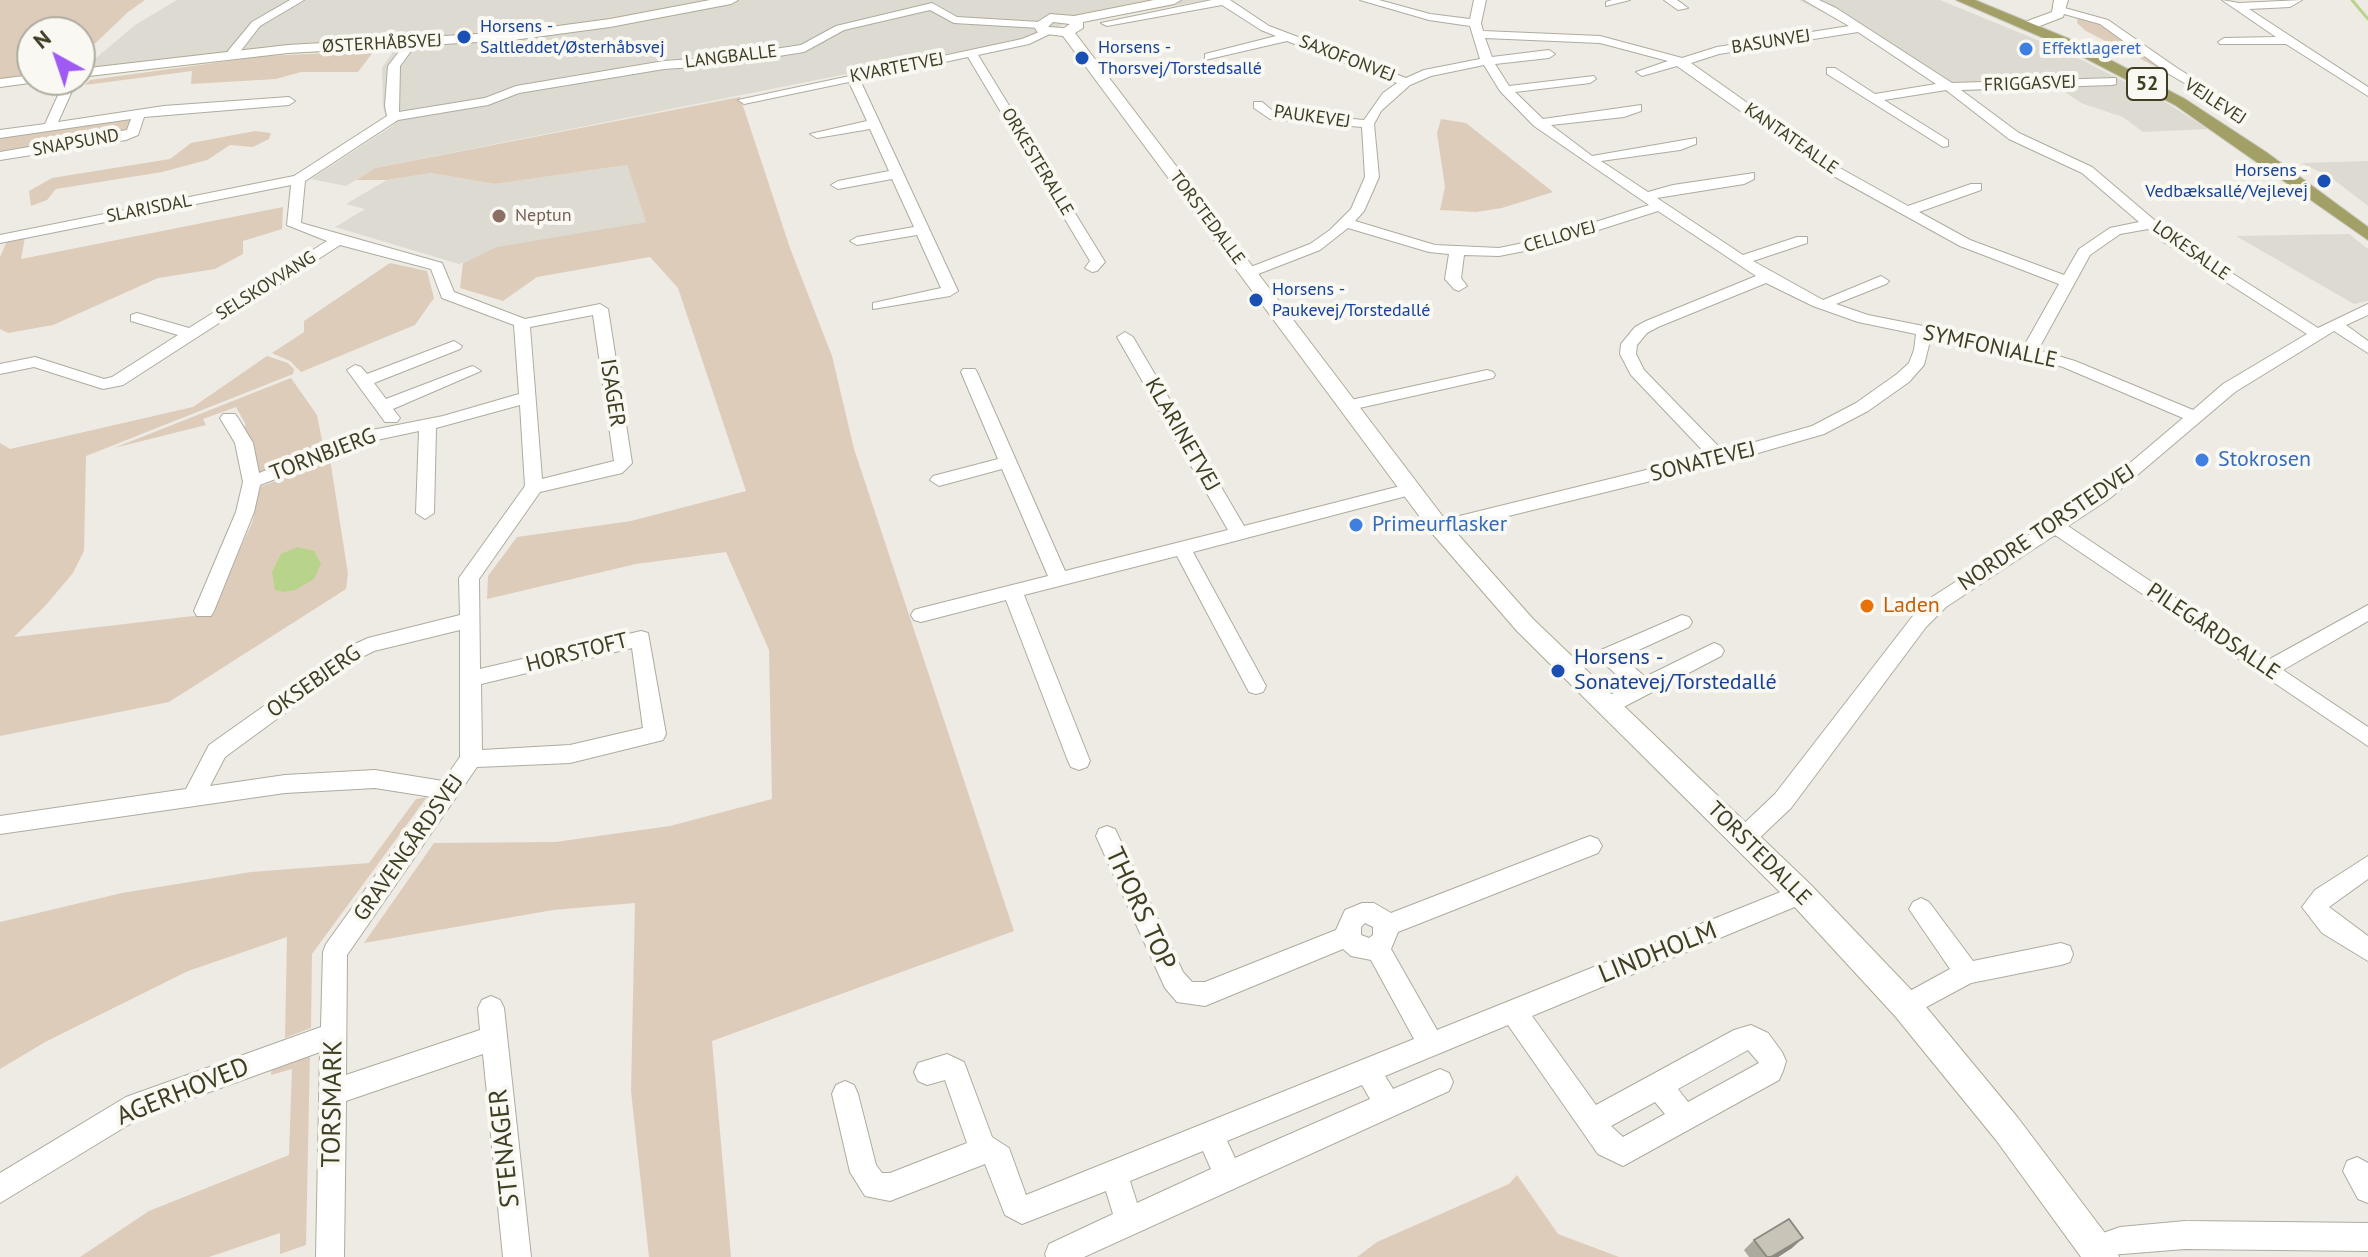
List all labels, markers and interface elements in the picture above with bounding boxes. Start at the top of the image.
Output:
north arrow [16,16,96,96]
place label: Horsens - Saltleddet/Østerhåbsvej [480,16,665,58]
text: N [27,24,56,55]
street label: BASUNVEJ [1730,25,1812,59]
marker: Horsens - Saltleddet/Østerhåbsvej [455,28,473,46]
street label: ØSTERHÅBSVEJ [322,30,442,58]
street label: SAXOFONVEJ [1296,31,1398,87]
place label: Horsens - Thorsvej/Torstedsallé [1098,37,1262,80]
place label: Effektlageret [2042,38,2141,60]
marker: Effektlageret [2017,40,2035,58]
street label: LANGBALLE [684,41,778,73]
street label: KVARTETVEJ [848,48,946,88]
marker: Horsens - Thorsvej/Torstedsallé [1073,49,1091,67]
road number: 52 [2127,68,2167,100]
street label: FRIGGASVEJ [1983,72,2077,96]
street label: VEJLEVEJ [2180,74,2250,130]
street label: KANTATEALLE [1740,99,1842,179]
street label: PAUKEVEJ [1272,101,1352,133]
street label: ORKESTERALLE [996,104,1078,220]
street label: SNAPSUND [31,125,121,161]
place label: Horsens - Vedbæksallé/Vejlevej [2145,160,2308,202]
street label: TORSTEDALLE [1165,167,1249,269]
marker: Horsens - Vedbæksallé/Vejlevej [2315,172,2333,190]
street label: SLARISDAL [105,190,193,228]
place label: Neptun [515,205,572,227]
marker: Neptun [490,207,508,225]
street label: CELLOVEJ [1521,216,1599,258]
street label: LOKESALLE [2148,217,2234,285]
street label: SELSKOVVANG [212,247,320,325]
place label: Horsens - Paukevej/Torstedallé [1272,279,1430,322]
marker: Horsens - Paukevej/Torstedallé [1247,291,1265,309]
street label: SYMFONIALLE [1921,320,2059,374]
street label: ISAGER [594,357,630,429]
street label: KLARINETVEJ [1139,374,1225,496]
street label: TORNBJERG [267,423,379,487]
street label: SONATEVEJ [1648,436,1758,488]
place label: Stokrosen [2218,447,2311,473]
marker: Stokrosen [2193,451,2211,469]
street label: NORDRE TORSTEDVEJ [1954,459,2140,597]
place label: Primeurflasker [1372,512,1507,538]
marker: Primeurflasker [1347,516,1365,534]
street label: PILEGÅRDSALLE [2141,578,2285,686]
place label: Laden [1883,593,1940,619]
marker: Laden [1858,597,1876,615]
street label: HORSTOFT [523,628,631,678]
street label: OKSEBJERG [262,640,366,724]
place label: Horsens - Sonatevej/Torstedallé [1574,645,1777,696]
marker: Horsens - Sonatevej/Torstedallé [1549,662,1567,680]
street label: GRAVENGÅRDSVEJ [349,770,469,926]
street label: TORSTEDALLE [1702,797,1816,911]
street label: THORS TOP [1098,843,1182,975]
street label: LINDHOLM [1594,915,1722,991]
street label: TORSMARK [316,1040,350,1168]
street label: AGERHOVED [112,1051,254,1133]
street label: STENAGER [483,1087,527,1209]

